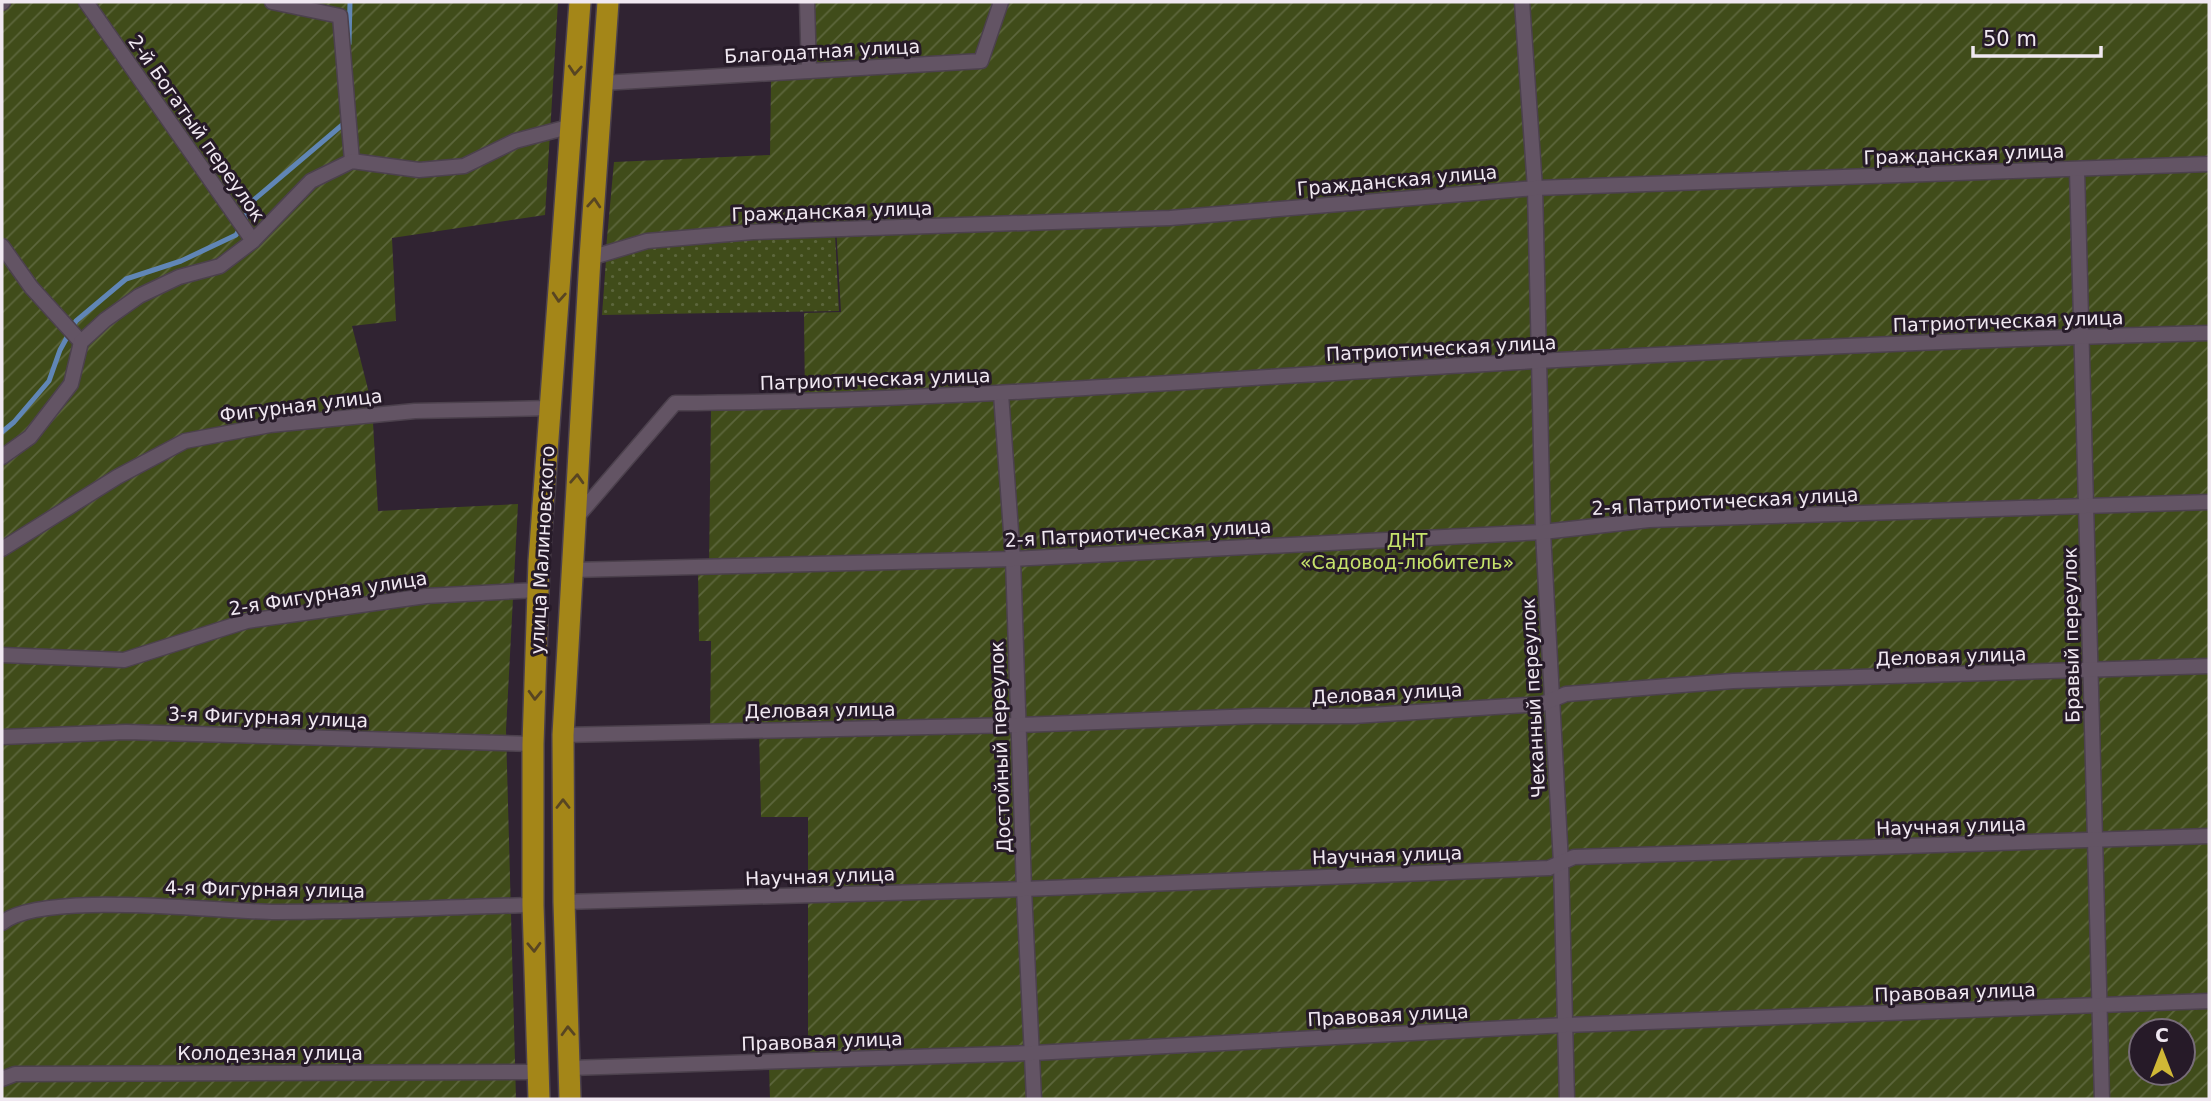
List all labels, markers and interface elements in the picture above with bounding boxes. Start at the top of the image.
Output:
scale bar [1973,14,2101,58]
text: 50 m [1983,27,2037,51]
street label: 2-й Богатый переулок [124,31,270,225]
street label: Благодатная улица [723,35,921,67]
one-way arrow [568,65,583,76]
street label: Гражданская улица [1863,139,2065,169]
street label: Гражданская улица [1296,160,1498,200]
street label: Гражданская улица [731,196,933,226]
one-way arrow [586,197,601,208]
one-way arrow [552,292,567,303]
street label: Патриотическая улица [1892,306,2124,336]
street label: Патриотическая улица [1325,331,1557,365]
street label: Патриотическая улица [759,364,991,394]
street label: Фигурная улица [218,384,384,426]
street label: улица Малиновского [526,445,558,655]
one-way arrow [570,473,585,484]
street label: 2-я Патриотическая улица [1591,483,1859,519]
street label: 2-я Патриотическая улица [1004,515,1272,551]
park label: ДНТ «Садовод-любитель» [1300,529,1514,573]
street label: Бравый переулок [2058,547,2084,723]
street label: 2-я Фигурная улица [227,566,429,620]
street label: Чеканный переулок [1517,597,1549,799]
street label: Достойный переулок [985,641,1015,853]
street label: Деловая улица [1875,642,2027,670]
street label: Деловая улица [1311,678,1463,708]
one-way arrow [527,690,542,701]
street label: Деловая улица [744,698,896,722]
street label: 3-я Фигурная улица [168,703,368,731]
one-way arrow [555,798,571,808]
street label: Научная улица [1876,812,2026,840]
street label: Научная улица [1312,841,1462,869]
street label: Научная улица [745,862,895,890]
street label: 4-я Фигурная улица [165,876,365,902]
one-way arrow [526,942,542,953]
street label: Правовая улица [1874,978,2036,1006]
street label: Правовая улица [1307,1000,1469,1030]
north arrow [2127,1017,2197,1087]
text: С [2155,1024,2169,1046]
one-way arrow [561,1025,576,1036]
street label: Правовая улица [741,1027,903,1055]
street label: Колодезная улица [177,1042,363,1064]

